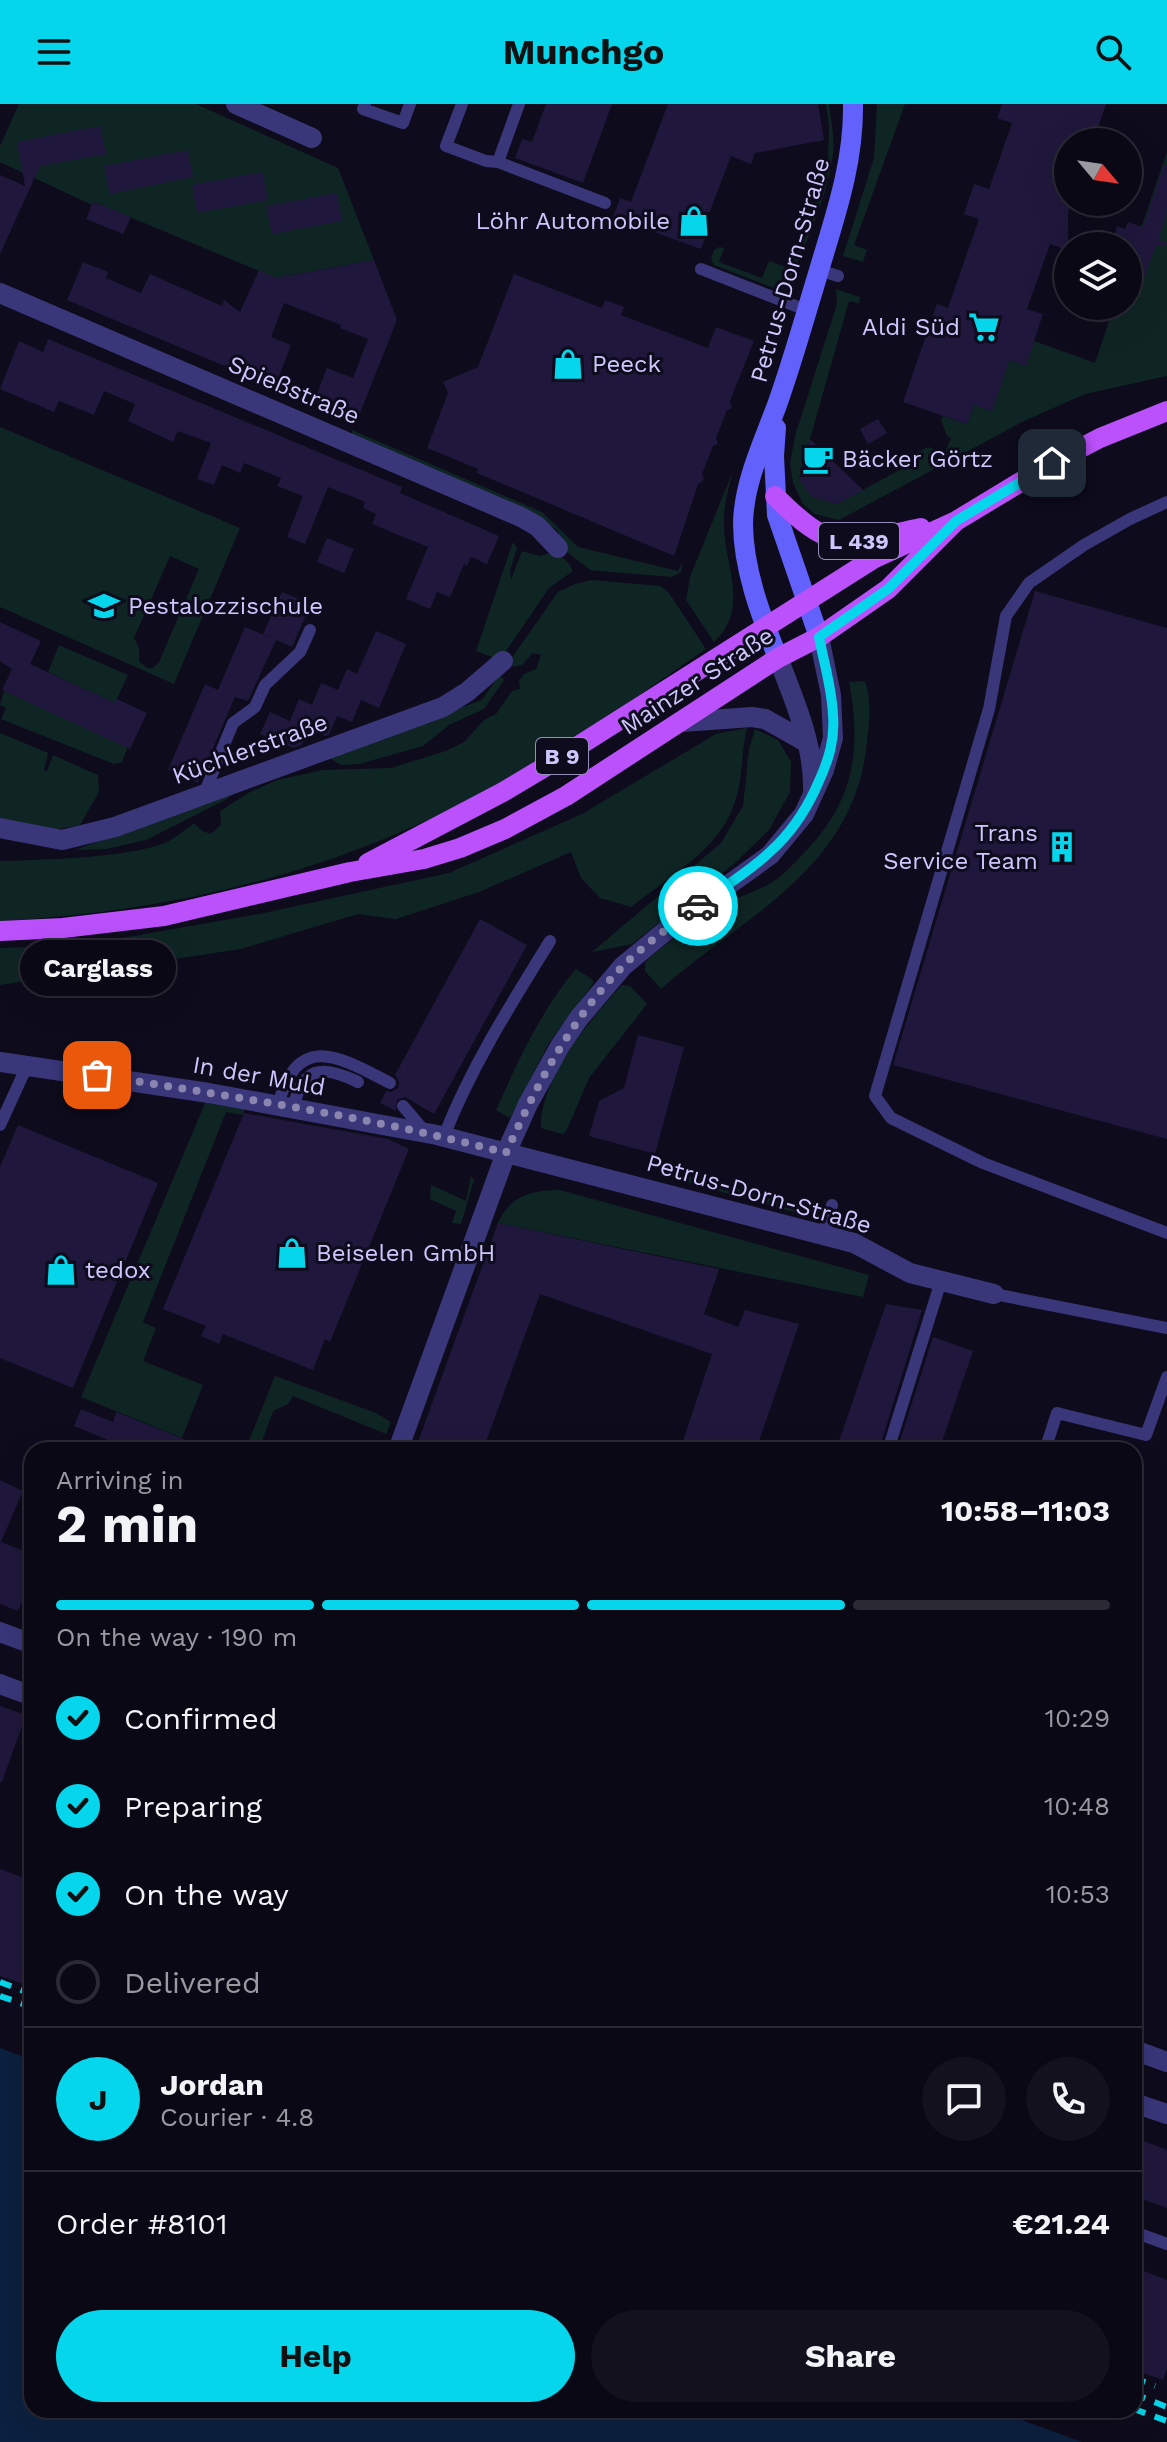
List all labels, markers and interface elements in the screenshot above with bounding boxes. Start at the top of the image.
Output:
icon: menu [32,30,76,74]
icon: search [1091,30,1135,74]
text: Munchgo [503,31,664,73]
north arrow [1054,128,1142,216]
map controls [1054,128,1142,320]
street label: Petrus-Dorn-Straße [744,154,836,386]
shop icon: Löhr Automobile [677,204,711,238]
place label: Löhr Automobile [476,207,670,235]
button: layers [1054,232,1142,320]
supermarket icon: Aldi Süd [967,310,1001,344]
place label: Aldi Süd [862,313,960,341]
shop icon: Peeck [551,347,585,381]
street label: Spießstraße [224,350,364,430]
place label: Peeck [592,350,662,378]
pin [1018,429,1086,497]
icon: home [1030,441,1074,485]
cafe icon: Bäcker Görtz [801,442,835,476]
place label: Bäcker Görtz [842,445,993,473]
road number: L 439 [819,523,899,559]
school or university icon: Pestalozzischule [87,589,121,623]
place label: Pestalozzischule [128,592,323,620]
street label: Mainzer Straße [615,621,779,741]
street label: Küchlerstraße [169,708,331,790]
road number: B 9 [536,738,588,774]
place label: Trans Service Team [883,819,1038,875]
building icon: Trans Service Team [1045,830,1079,864]
courier [658,866,738,946]
icon: car [676,884,720,928]
callout: Carglass [19,939,175,995]
text: Carglass [43,953,153,983]
pin [63,1041,131,1109]
street label: In der Muld [191,1051,327,1101]
icon: bag [75,1053,119,1097]
street label: Petrus-Dorn-Straße [643,1148,875,1240]
shop icon: Beiselen GmbH [275,1236,309,1270]
place label: Beiselen GmbH [316,1239,495,1267]
shop icon: tedox [44,1253,78,1287]
place label: tedox [85,1256,151,1284]
text: Arriving in [56,1465,184,1495]
text: 10:58–11:03 [941,1493,1110,1528]
text: 2 min [56,1494,198,1555]
text: On the way · 190 m [56,1622,297,1652]
icon: check [56,1696,100,1740]
text: Confirmed [124,1701,278,1736]
text: 10:29 [1045,1703,1110,1733]
icon: check [56,1784,100,1828]
text: Preparing [124,1789,262,1824]
text: 10:48 [1044,1791,1110,1821]
icon: check [56,1872,100,1916]
text: On the way [124,1877,289,1912]
text: 10:53 [1046,1879,1110,1909]
text: Delivered [124,1965,261,2000]
button: chat [922,2057,1006,2141]
button: phone [1026,2057,1110,2141]
text: Jordan [160,2067,264,2102]
text: J [89,2082,107,2117]
text: Courier · 4.8 [160,2102,314,2132]
text: Order #8101 [56,2206,228,2241]
text: €21.24 [1013,2206,1110,2241]
button: Help [56,2310,575,2402]
button: Share [591,2310,1110,2402]

